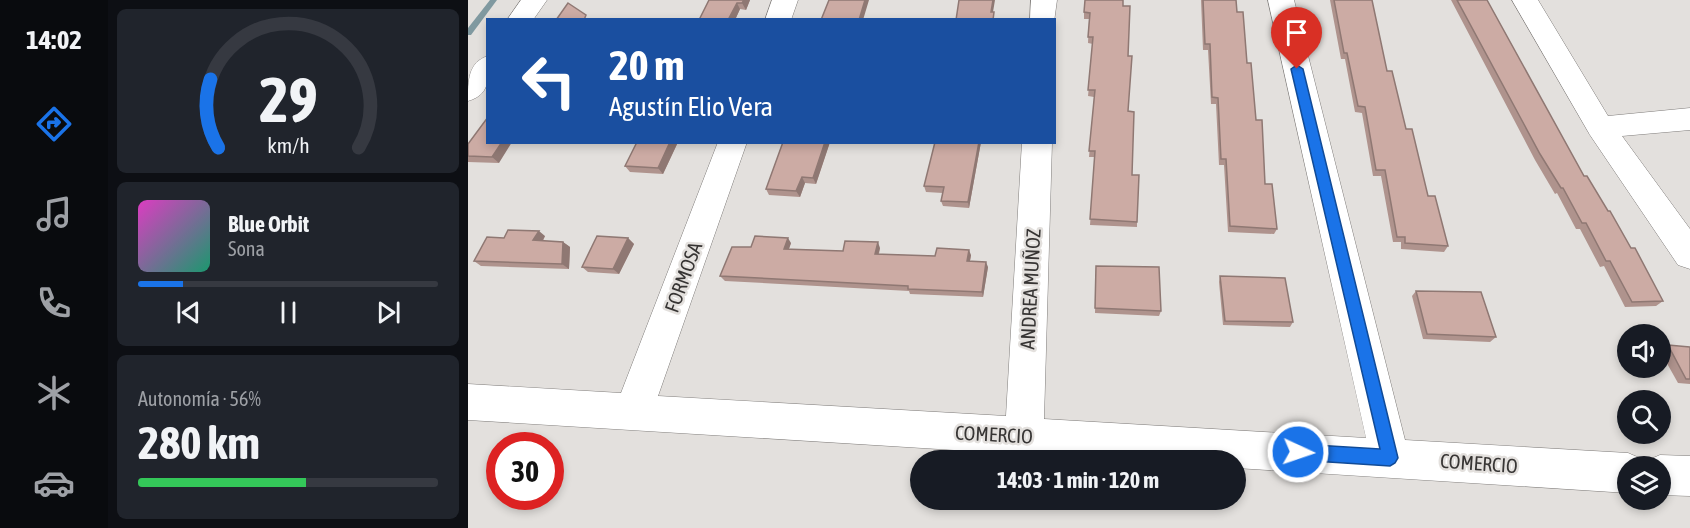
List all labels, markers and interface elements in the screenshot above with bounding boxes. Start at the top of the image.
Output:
pin [1271,7,1322,69]
icon: arrive [1280,16,1313,49]
text: 14:02 [26,24,82,55]
text: 20 m [609,41,684,89]
icon: left [510,42,588,120]
text: 29 [259,64,317,135]
text: Agustín Elio Vera [609,91,773,122]
icon: directions [33,103,75,145]
text: km/h [267,133,309,158]
icon: music [33,193,75,235]
text: Blue Orbit [228,211,309,237]
street label: ANDREA MUÑOZ [1015,228,1045,350]
text: Sona [228,237,265,260]
street label: FORMOSA [660,239,706,315]
icon: phone [33,282,75,324]
icon: previous [172,296,205,329]
icon: pause [272,296,305,329]
icon: next [372,296,405,329]
map controls [1617,324,1671,510]
button: sound [1617,324,1671,378]
icon: climate [33,372,75,414]
text: Autonomía · 56% [138,387,261,410]
button: search [1617,390,1671,444]
text: 280 km [138,417,260,469]
street label: COMERCIO [955,420,1033,448]
position arrow [1266,420,1330,484]
speed limit sign: 30 [486,432,564,510]
street label: COMERCIO [1439,449,1519,477]
button: layers [1617,456,1671,510]
icon: car [33,462,75,504]
text: 14:03 · 1 min · 120 m [997,467,1159,493]

